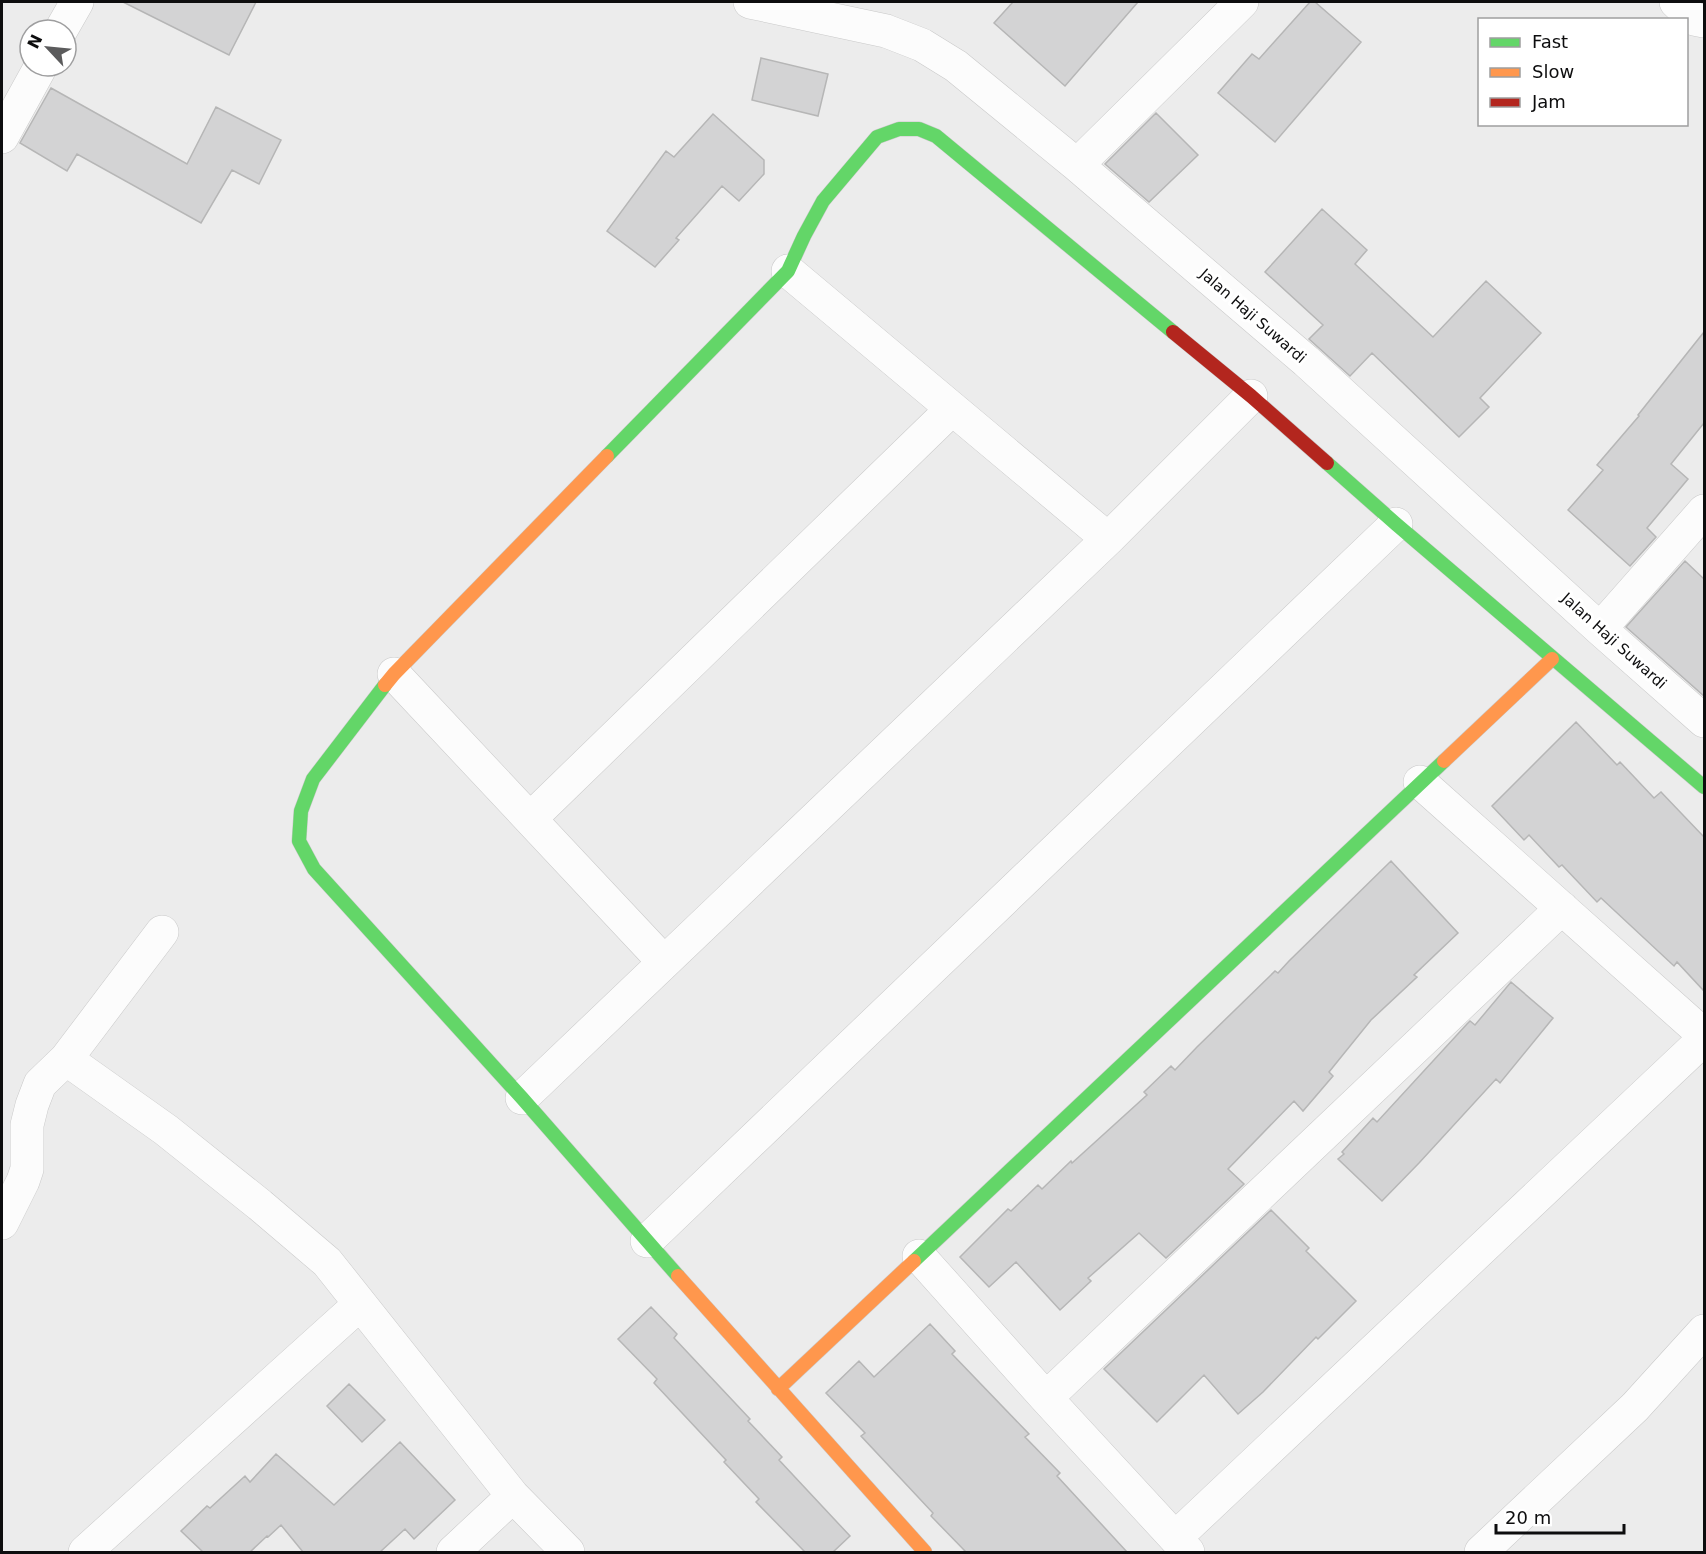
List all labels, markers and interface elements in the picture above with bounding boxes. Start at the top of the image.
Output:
north arrow [18,18,78,78]
legend [1478,18,1688,126]
text: N [23,31,46,52]
text: Fast [1532,31,1568,52]
text: Slow [1532,61,1574,82]
text: Jam [1531,91,1566,112]
street label: Jalan Haji Suwardi [1195,264,1310,367]
street label: Jalan Haji Suwardi [1557,589,1670,693]
scale bar [1496,1497,1624,1535]
text: 20 m [1505,1507,1551,1528]

